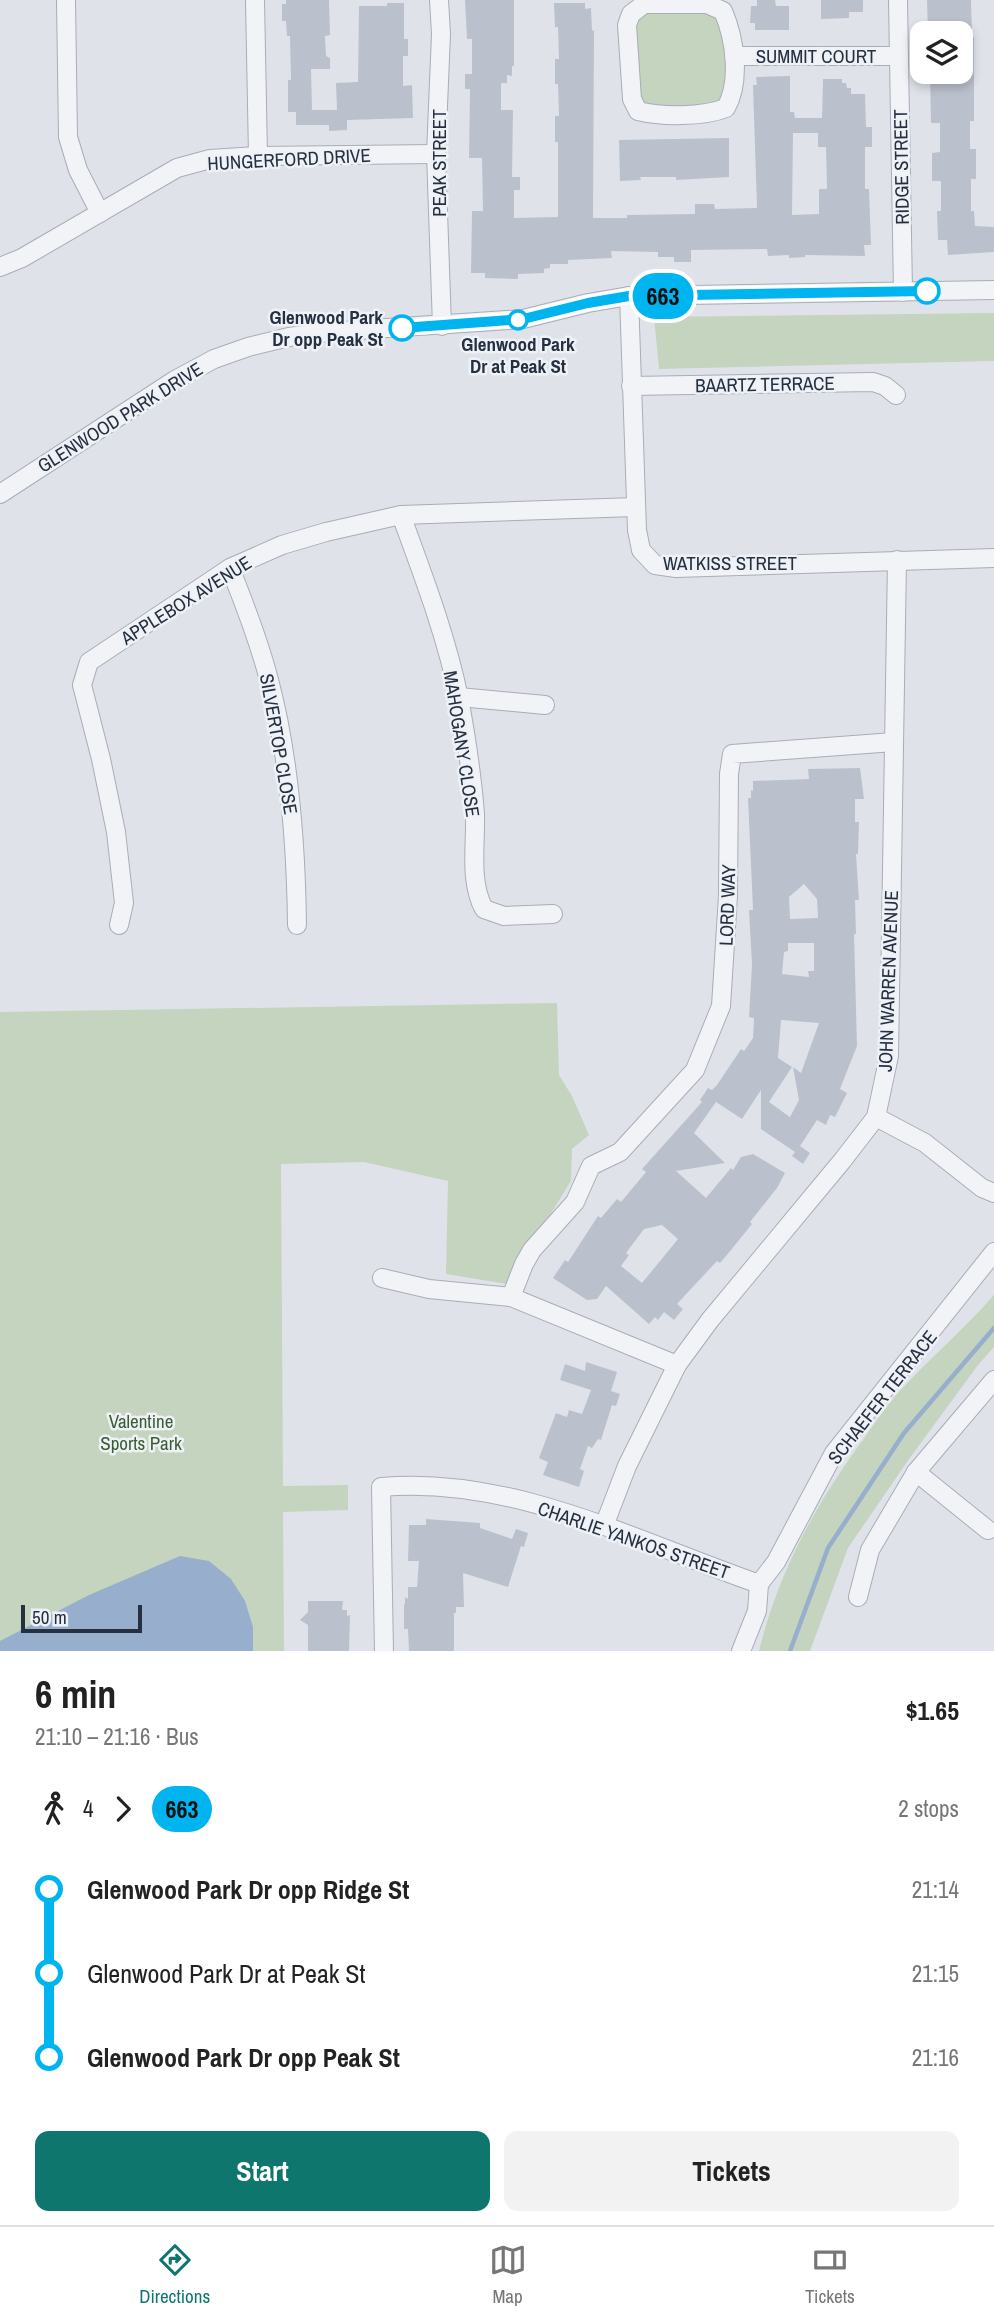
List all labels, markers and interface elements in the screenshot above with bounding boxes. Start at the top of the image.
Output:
map controls [910,21,973,84]
button: layers [910,21,973,84]
street label: SUMMIT COURT [756,43,877,69]
street label: PEAK STREET [426,109,452,217]
street label: RIDGE STREET [887,109,915,225]
street label: HUNGERFORD DRIVE [207,142,371,176]
line badge: 663 [623,273,703,319]
unlabelled marker [914,278,940,304]
text: 663 [647,280,679,312]
place label: Glenwood Park Dr opp Peak St [270,304,383,352]
marker: Glenwood Park Dr at Peak St [508,310,528,330]
marker: Glenwood Park Dr opp Peak St [389,315,415,341]
place label: Glenwood Park Dr at Peak St [461,331,575,379]
street label: GLENWOOD PARK DRIVE [32,356,208,478]
street label: BAARTZ TERRACE [695,370,835,398]
street label: APPLEBOX AVENUE [115,549,256,651]
street label: WATKISS STREET [663,550,798,576]
street label: MAHOGANY CLOSE [438,669,486,819]
street label: SILVERTOP CLOSE [254,671,304,817]
street label: LORD WAY [713,863,741,946]
street label: JOHN WARREN AVENUE [872,890,904,1072]
street label: SCHAEFER TERRACE [821,1325,943,1469]
park label: Valentine Sports Park [100,1408,182,1456]
street label: CHARLIE YANKOS STREET [535,1495,734,1585]
scale bar [21,1602,142,1634]
text: 50 m [32,1604,67,1630]
text: 6 min [35,1669,116,1720]
text: $1.65 [906,1693,959,1728]
text: 21:10 – 21:16 · Bus [35,1721,199,1752]
icon: walk [35,1790,73,1828]
icon: forward [104,1790,142,1828]
text: 4 [83,1793,94,1824]
text: 663 [166,1793,198,1825]
text: 2 stops [898,1793,959,1824]
text: Glenwood Park Dr opp Ridge St [87,1872,409,1907]
text: 21:14 [912,1874,959,1905]
text: Glenwood Park Dr at Peak St [87,1956,366,1991]
text: 21:15 [912,1958,959,1989]
text: Glenwood Park Dr opp Peak St [87,2040,400,2075]
text: 21:16 [912,2042,959,2073]
button: Start [35,2131,490,2211]
button: Tickets [504,2131,959,2211]
tab: Directions [139,2241,210,2309]
tab: Map [489,2241,527,2309]
tab: Tickets [805,2241,855,2309]

